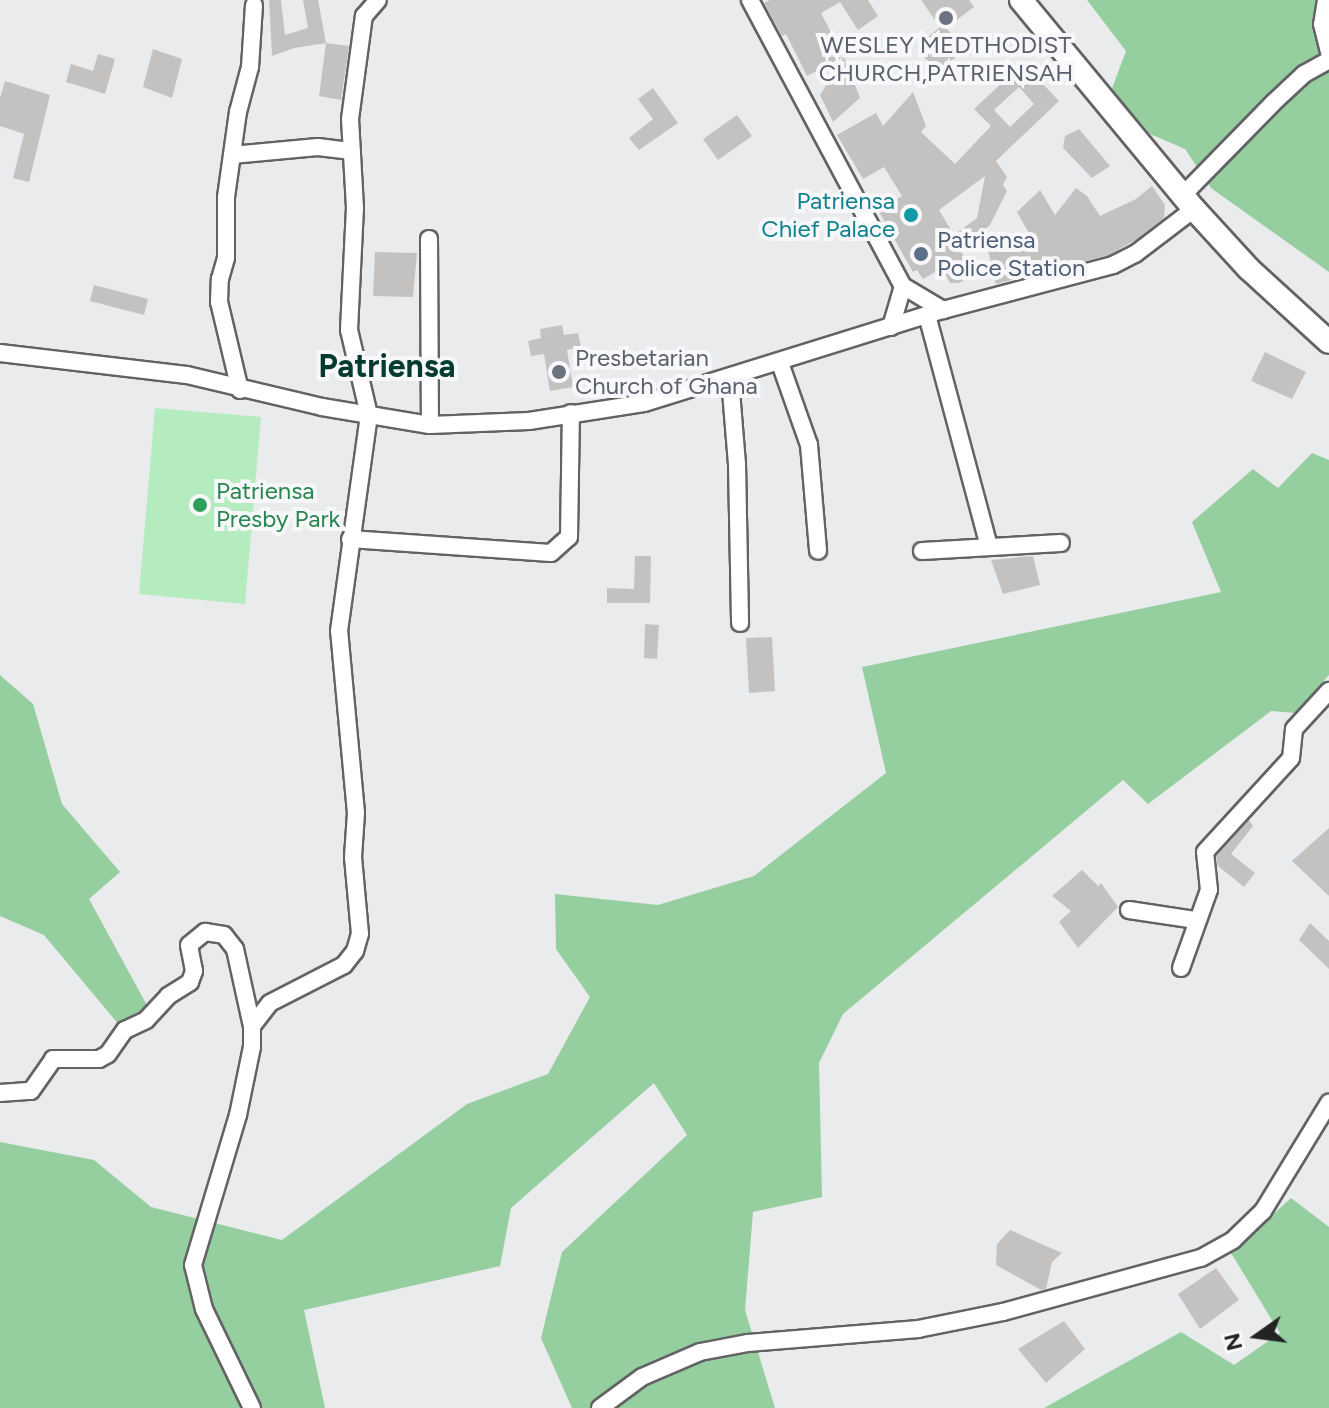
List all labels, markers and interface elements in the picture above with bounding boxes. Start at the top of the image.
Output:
marker: WESLEY MEDTHODIST CHURCH,PATRIENSAH [937,9,955,27]
place label: WESLEY MEDTHODIST CHURCH,PATRIENSAH [819,31,1073,87]
place label: Patriensa Chief Palace [761,187,895,243]
marker: Patriensa Chief Palace [902,206,920,224]
place label: Patriensa Police Station [937,226,1085,282]
marker: Patriensa Police Station [912,245,930,263]
place label: Presbetarian Church of Ghana [575,344,758,400]
district label: Patriensa [318,347,456,385]
marker: Presbetarian Church of Ghana [550,363,568,381]
place label: Patriensa Presby Park [216,477,340,533]
marker: Patriensa Presby Park [191,496,209,514]
north arrow [1217,1296,1297,1376]
text: N [1218,1330,1248,1353]

